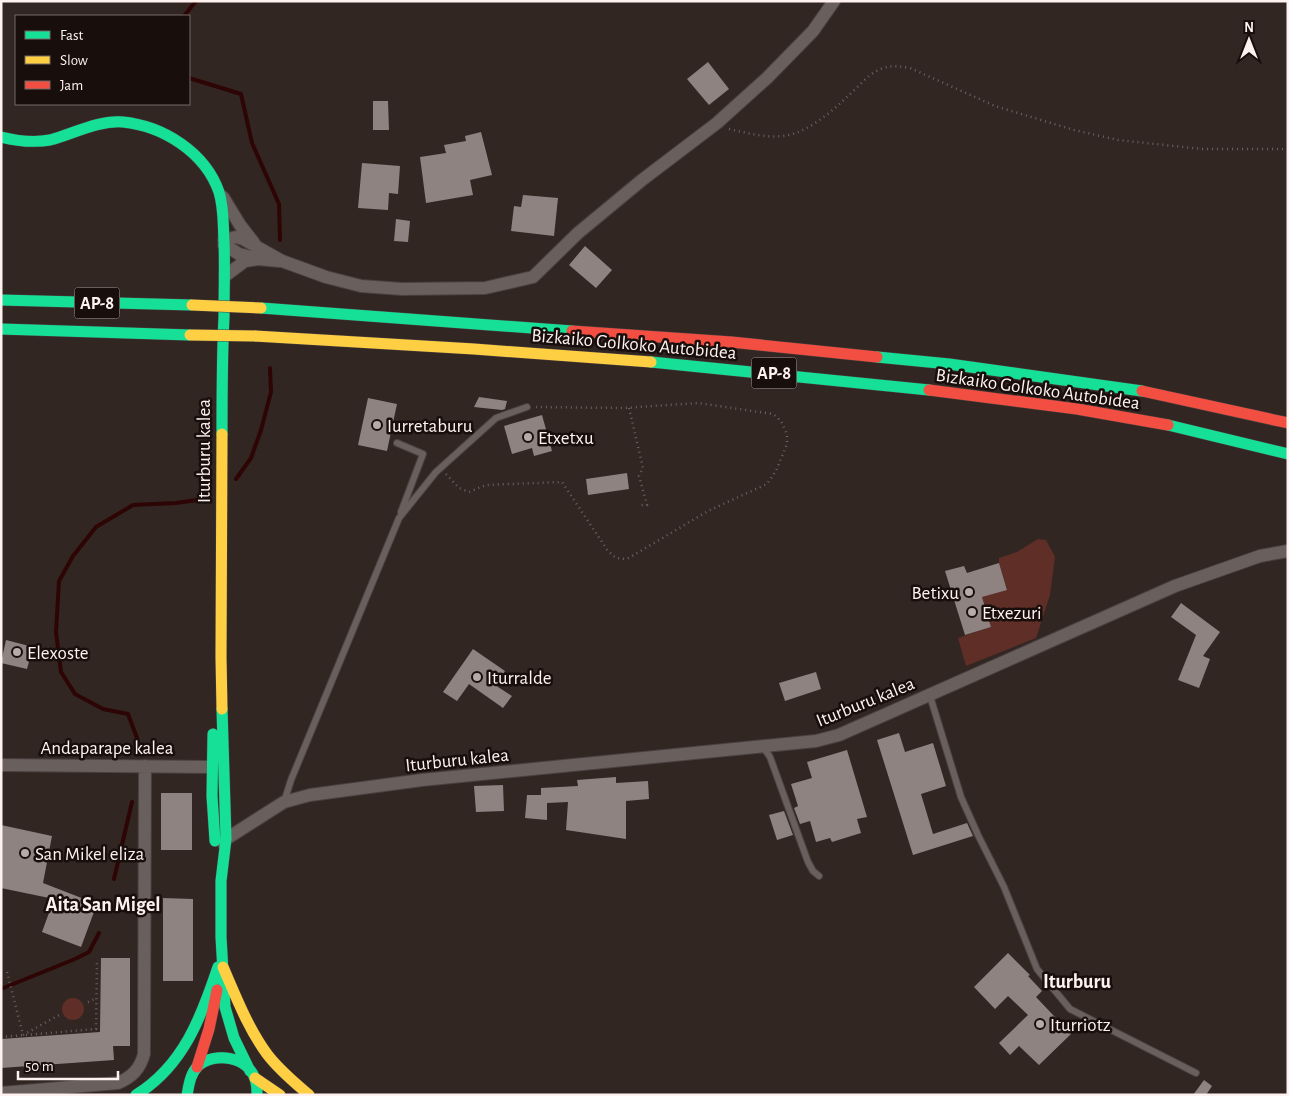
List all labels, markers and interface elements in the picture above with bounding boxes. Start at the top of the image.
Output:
legend [15,15,190,105]
north arrow [1224,15,1274,65]
text: N [1244,21,1254,35]
text: Fast [60,28,84,43]
text: Slow [60,53,88,68]
text: Jam [60,78,83,93]
road number: AP-8 [74,288,120,318]
street label: Bizkaiko Golkoko Autobidea [531,326,737,363]
road number: AP-8 [752,358,796,388]
street label: Bizkaiko Golkoko Autobidea [935,366,1141,413]
street label: Iturburu kalea [195,399,214,503]
place label: Iurretaburu [387,417,473,436]
marker: Iurretaburu [371,419,383,431]
place label: Etxetxu [538,429,594,448]
marker: Etxetxu [522,431,534,443]
place label: Betixu [912,584,959,603]
marker: Betixu [963,586,975,598]
place label: Etxezuri [982,604,1042,623]
marker: Etxezuri [966,606,978,618]
place label: Elexoste [27,644,88,663]
marker: Elexoste [11,646,23,658]
place label: Iturralde [487,669,552,688]
marker: Iturralde [471,671,483,683]
street label: Iturburu kalea [814,674,918,731]
street label: Andaparape kalea [40,739,174,758]
street label: Iturburu kalea [404,746,510,775]
place label: San Mikel eliza [35,845,145,864]
marker: San Mikel eliza [19,847,31,859]
district label: Aita San Migel [45,895,161,915]
district label: Iturburu [1043,972,1111,992]
place label: Iturriotz [1050,1016,1111,1035]
marker: Iturriotz [1034,1018,1046,1030]
scale bar [18,1048,118,1080]
text: 50 m [25,1059,54,1074]

